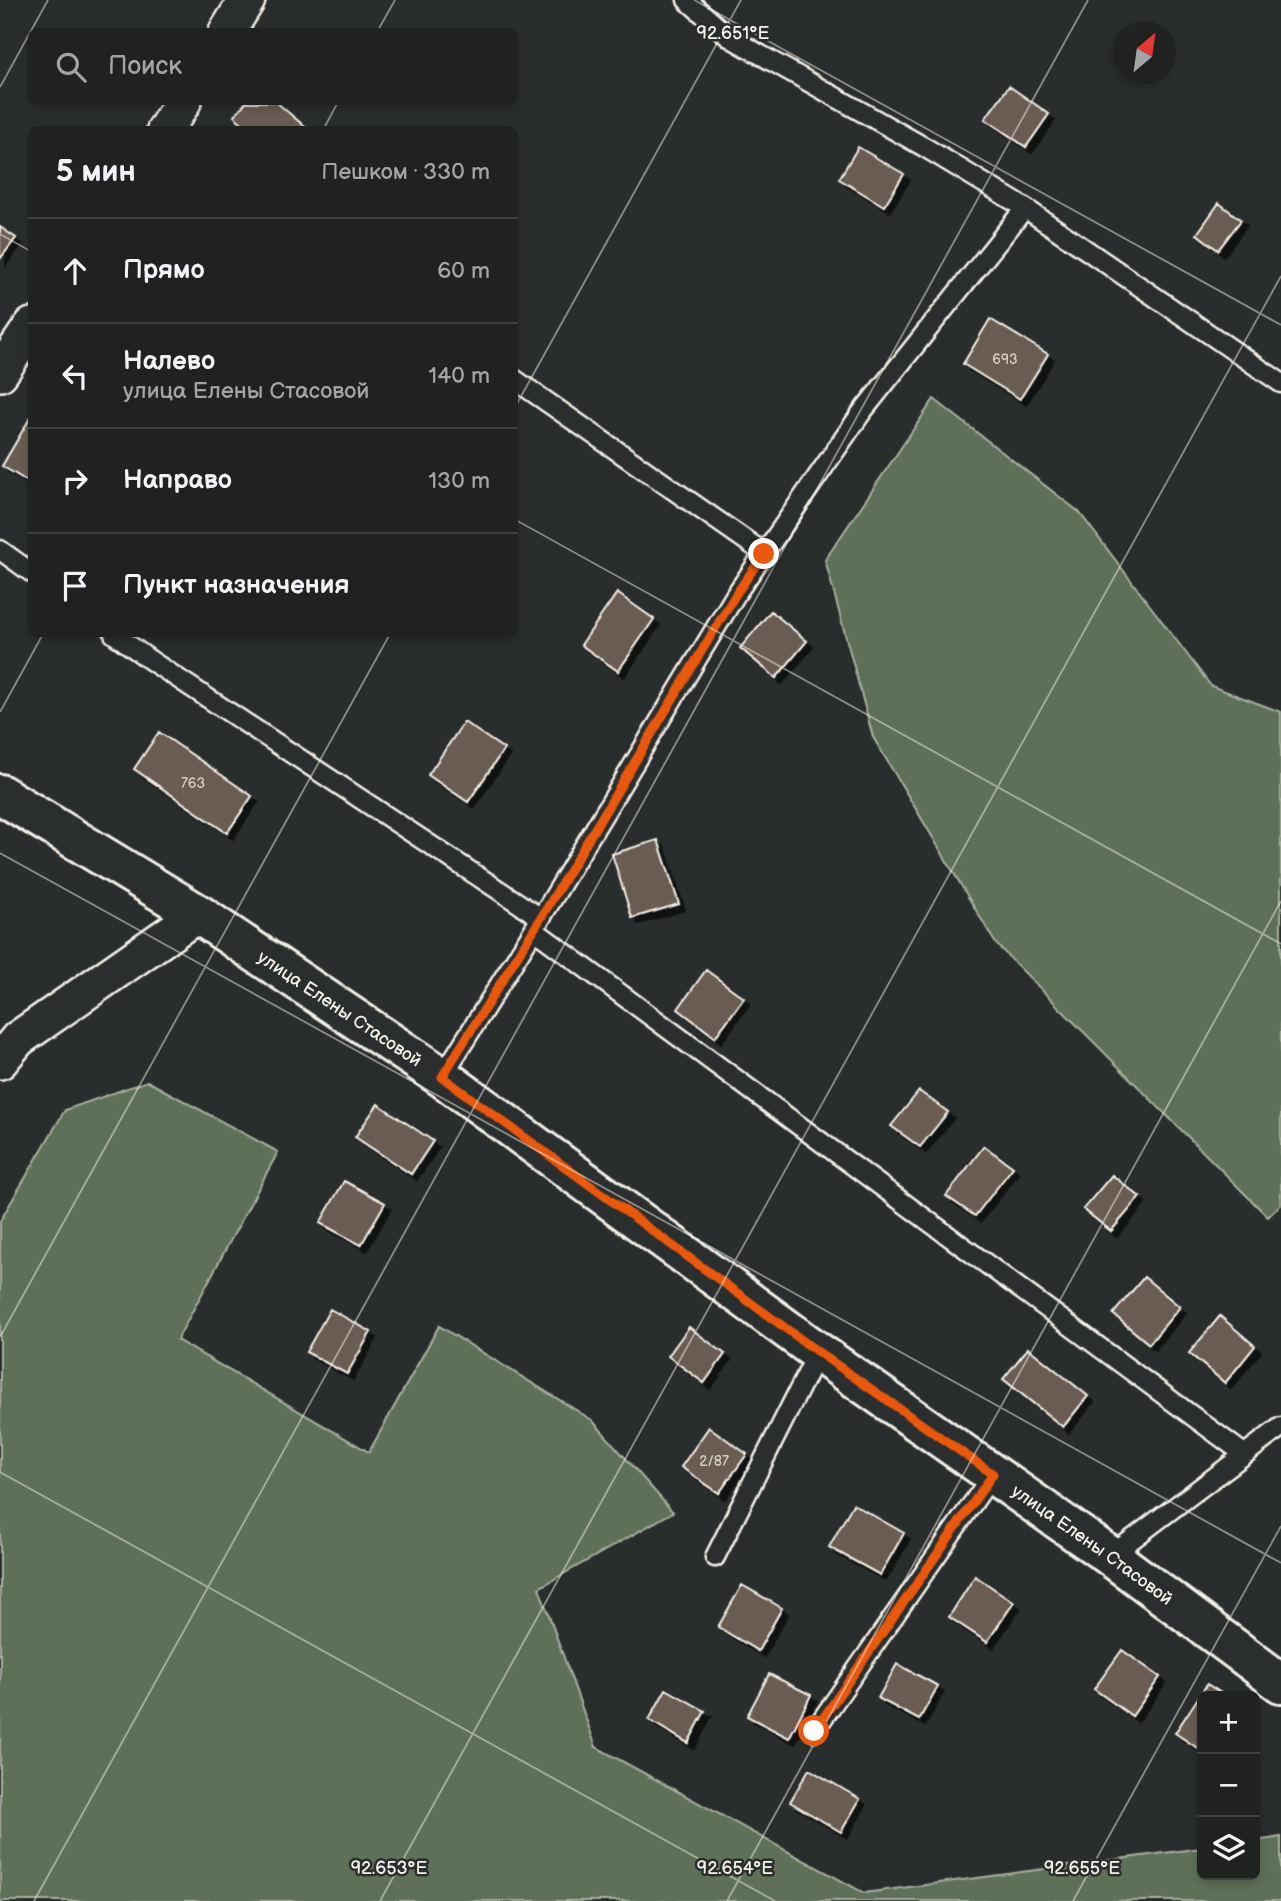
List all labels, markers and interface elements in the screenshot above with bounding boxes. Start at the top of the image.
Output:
north arrow [1113,21,1176,84]
text: 92.651°E [697,23,770,44]
search box [28,28,518,105]
icon: search [52,48,90,86]
text: Поиск [108,51,182,82]
text: 5 мин [56,154,136,190]
text: Пешком · 330 m [321,158,490,186]
icon: ahead [56,252,94,290]
text: Прямо [123,255,205,286]
text: 60 m [437,257,490,285]
text: Налево [123,346,215,377]
house number: 693 [992,351,1018,368]
icon: left [56,357,94,395]
text: 140 m [428,362,490,390]
text: улица Елены Стасовой [123,377,369,405]
icon: right [56,462,94,500]
text: Направо [123,465,232,496]
text: 130 m [428,467,490,495]
route end [748,538,779,569]
icon: arrive [56,567,94,605]
text: Пункт назначения [123,570,349,601]
house number: 763 [181,775,205,792]
street label: улица Елены Стасовой [253,947,426,1071]
house number: 2/87 [699,1453,729,1470]
street label: улица Елены Стасовой [1007,1481,1177,1610]
map controls [1197,1691,1260,1880]
button: + [1197,1691,1260,1754]
route start [798,1715,829,1746]
button: − [1197,1754,1260,1817]
button: layers [1197,1817,1260,1880]
text: 92.653°E [351,1858,427,1879]
text: 92.654°E [697,1858,773,1879]
text: 92.655°E [1044,1858,1120,1879]

